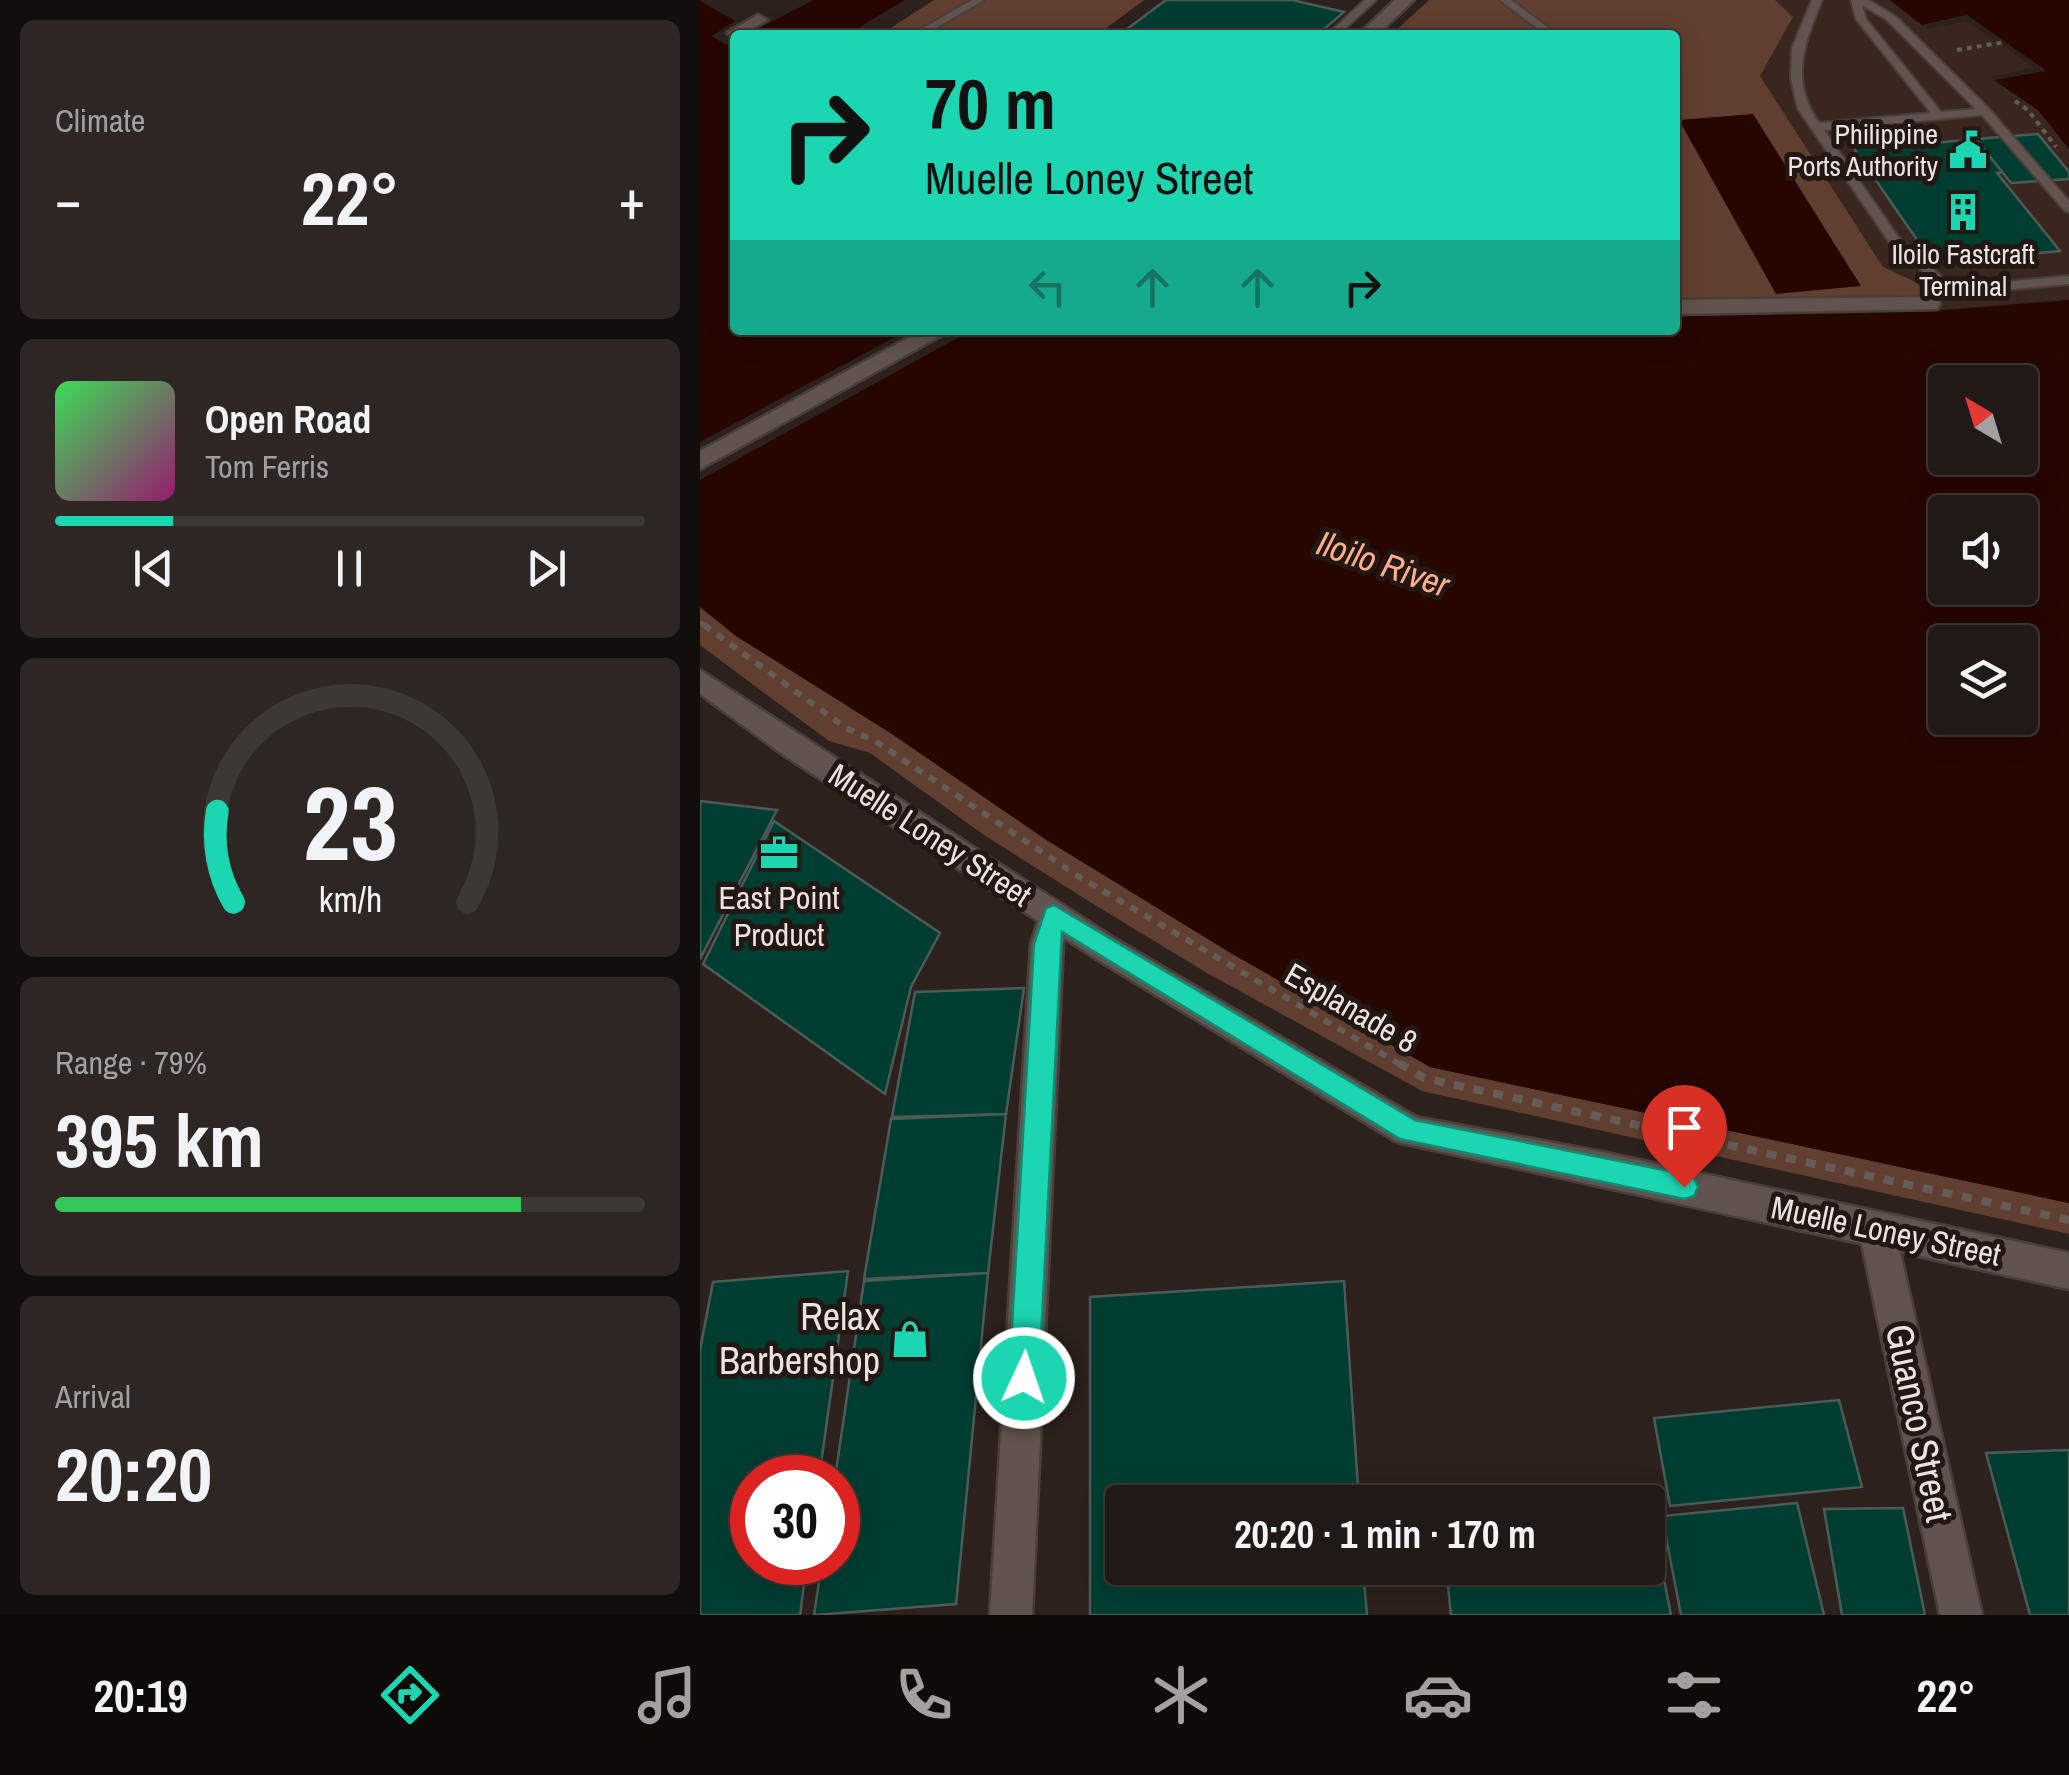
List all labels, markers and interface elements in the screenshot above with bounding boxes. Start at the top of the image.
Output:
text: 70 m [925,57,1056,151]
icon: right [760,70,890,200]
text: Climate [55,99,145,142]
place label: Philippine Ports Authority [1787,115,1939,185]
public building icon: Philippine Ports Authority [1947,129,1989,171]
text: 22° [301,147,399,248]
text: Muelle Loney Street [925,147,1253,208]
text: − [55,162,81,236]
text: + [619,162,645,236]
building icon: Iloilo Fastcraft Terminal [1942,191,1984,233]
place label: Iloilo Fastcraft Terminal [1891,235,2035,305]
icon: left [1020,260,1075,315]
icon: ahead [1125,260,1180,315]
icon: ahead [1230,260,1285,315]
icon: right [1335,260,1390,315]
north arrow [1928,365,2038,475]
map controls [1928,365,2038,735]
text: Open Road [205,394,371,445]
text: Tom Ferris [205,445,329,488]
button: sound [1928,495,2038,605]
water label: Iloilo River [1311,519,1457,609]
icon: previous [126,541,181,596]
icon: pause [322,541,377,596]
icon: next [519,541,574,596]
button: layers [1928,625,2038,735]
text: 23 [303,752,397,892]
street label: Muelle Loney Street [821,753,1040,916]
office icon: East Point Product [758,832,800,874]
text: km/h [318,875,382,923]
place label: East Point Product [718,876,840,956]
street label: Esplanade 8 [1277,952,1425,1063]
text: Range · 79% [55,1041,207,1084]
pin [1642,1085,1727,1188]
text: 395 km [55,1089,264,1190]
icon: arrive [1657,1100,1712,1155]
street label: Muelle Loney Street [1767,1185,2005,1276]
place label: Relax Barbershop [719,1291,880,1386]
shop icon: Relax Barbershop [889,1318,931,1360]
street label: Guanco Street [1874,1319,1965,1527]
position arrow [972,1326,1076,1430]
text: Arrival [55,1375,131,1418]
text: 20:20 [55,1423,212,1524]
speed limit sign: 30 [730,1455,860,1585]
text: 20:20 · 1 min · 170 m [1234,1509,1536,1560]
icon: directions [375,1660,445,1730]
icon: music [632,1660,702,1730]
icon: phone [889,1660,959,1730]
icon: climate [1146,1660,1216,1730]
icon: car [1403,1660,1473,1730]
icon: filters [1659,1660,1729,1730]
text: 20:19 [93,1665,188,1726]
text: 22° [1916,1665,1975,1726]

